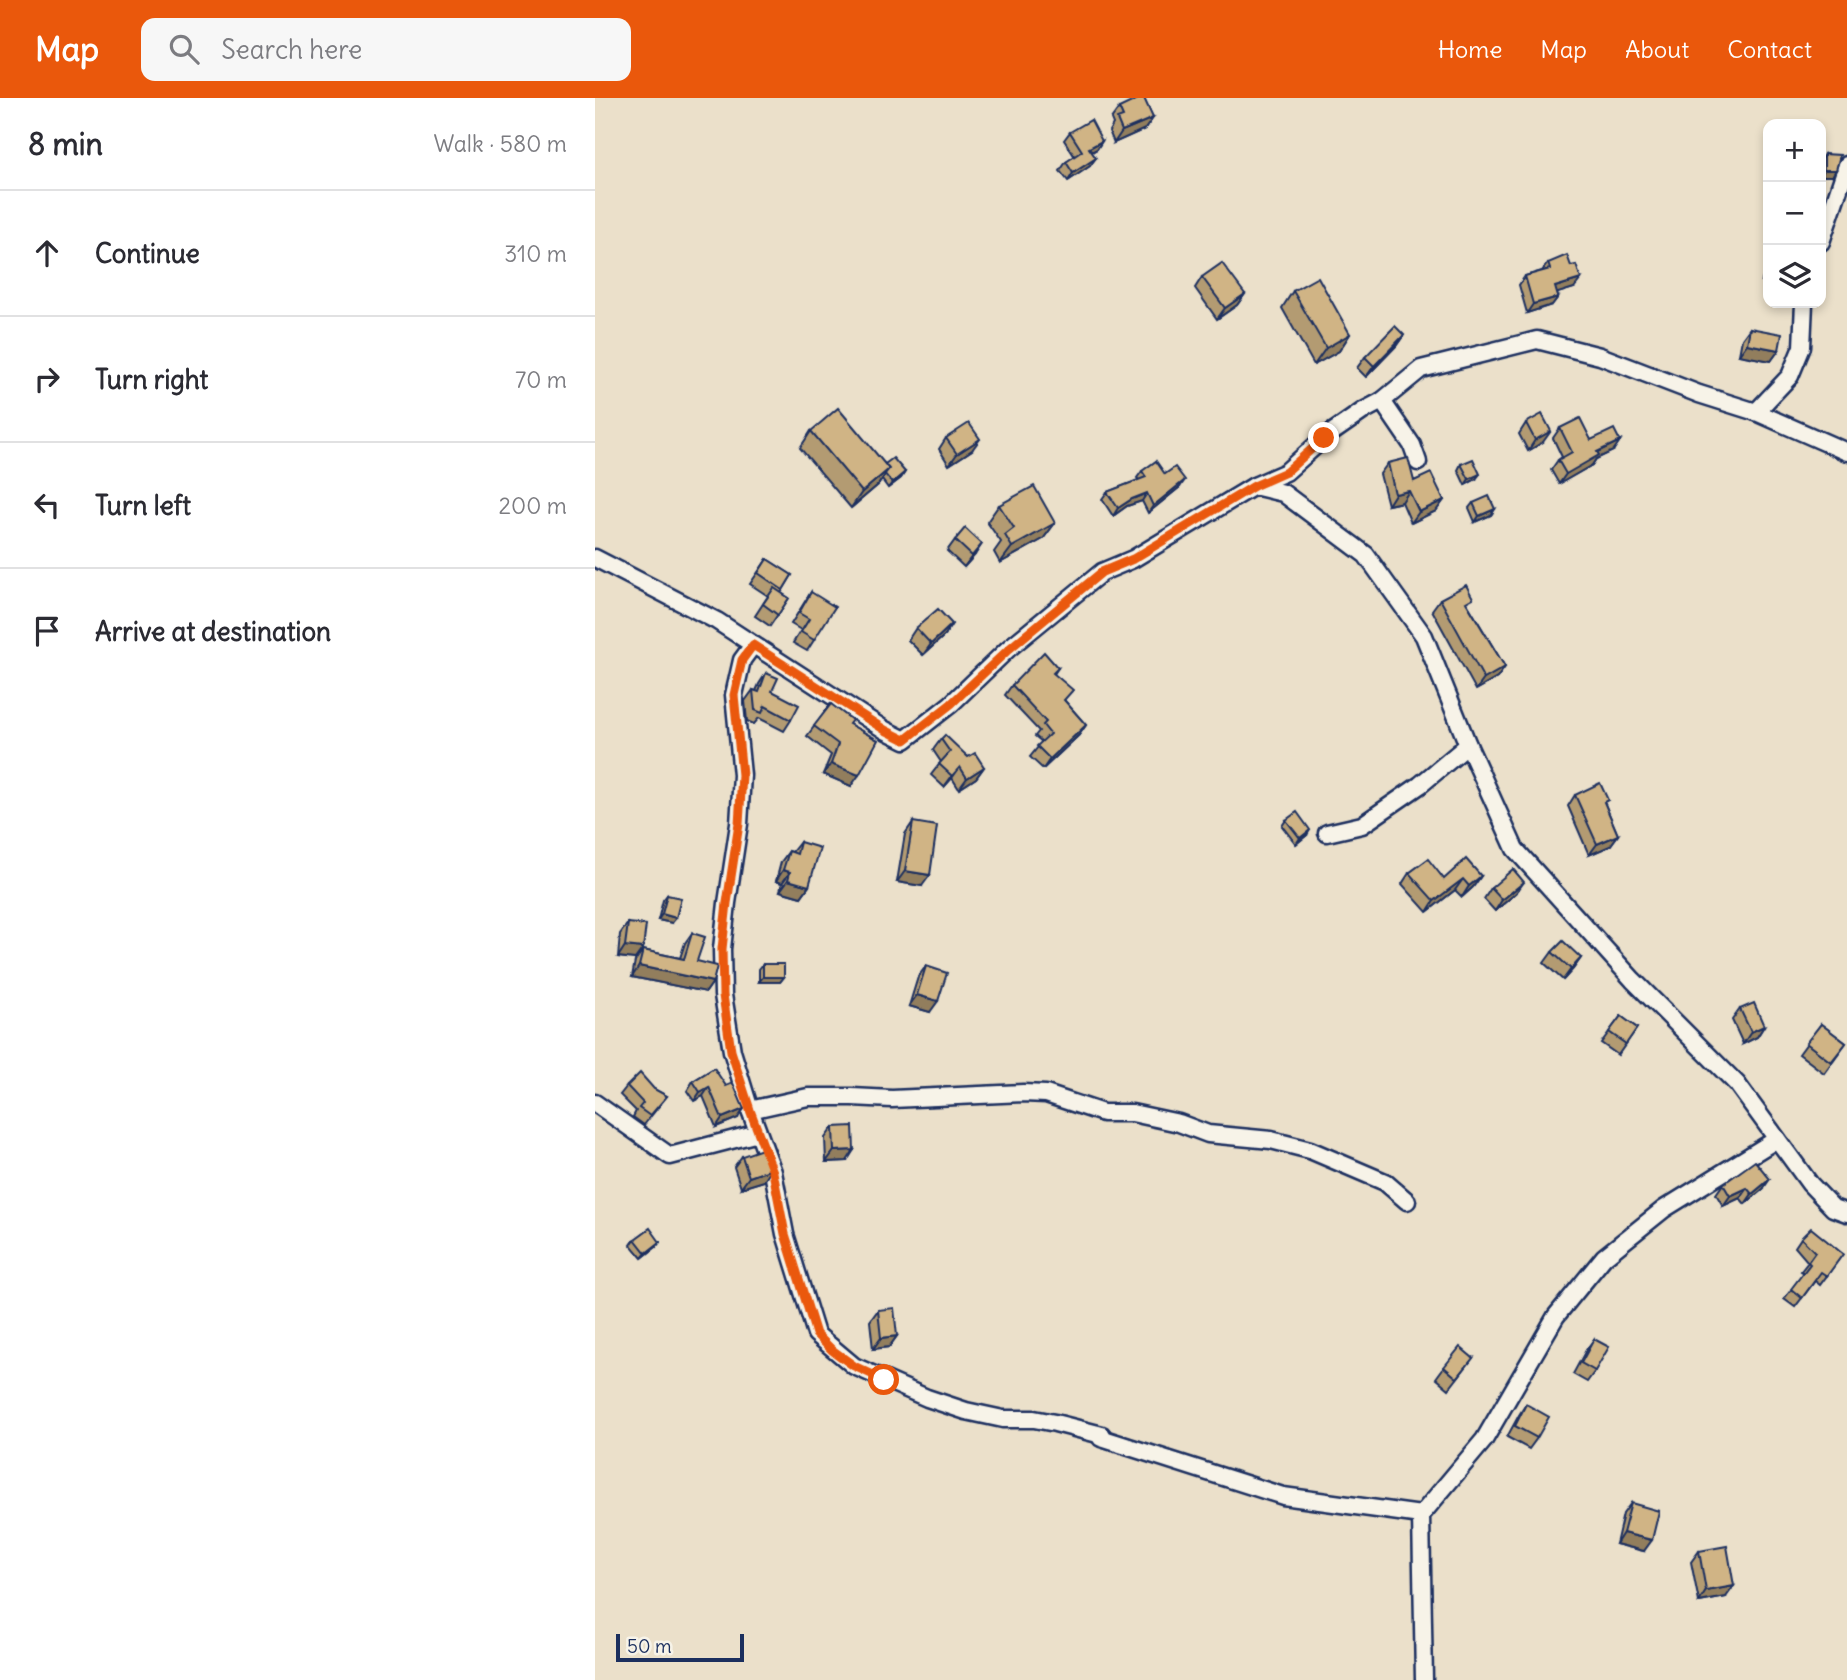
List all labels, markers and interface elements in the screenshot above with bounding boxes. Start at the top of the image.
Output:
search box [141,18,631,81]
text: Map [35,28,99,70]
icon: search [165,30,203,68]
text: Search here [221,33,362,66]
text: Home [1438,34,1502,64]
text: Map [1540,34,1587,64]
text: About [1625,34,1689,64]
text: Contact [1727,34,1812,64]
map controls [1763,119,1826,308]
button: + [1763,119,1826,182]
text: 8 min [28,125,103,163]
text: Walk · 580 m [434,129,567,158]
button: − [1763,182,1826,245]
icon: ahead [28,234,66,272]
text: Continue [95,237,200,270]
text: 310 m [504,239,567,268]
button: layers [1763,245,1826,308]
icon: right [28,360,66,398]
text: Turn right [95,363,208,396]
text: 70 m [515,365,567,394]
route end [1308,422,1339,453]
icon: left [28,486,66,524]
text: Turn left [95,489,191,522]
text: 200 m [498,491,567,520]
icon: arrive [28,612,66,650]
text: Arrive at destination [95,615,331,648]
route start [868,1364,899,1395]
scale bar [616,1631,744,1663]
text: 50 m [627,1634,672,1658]

